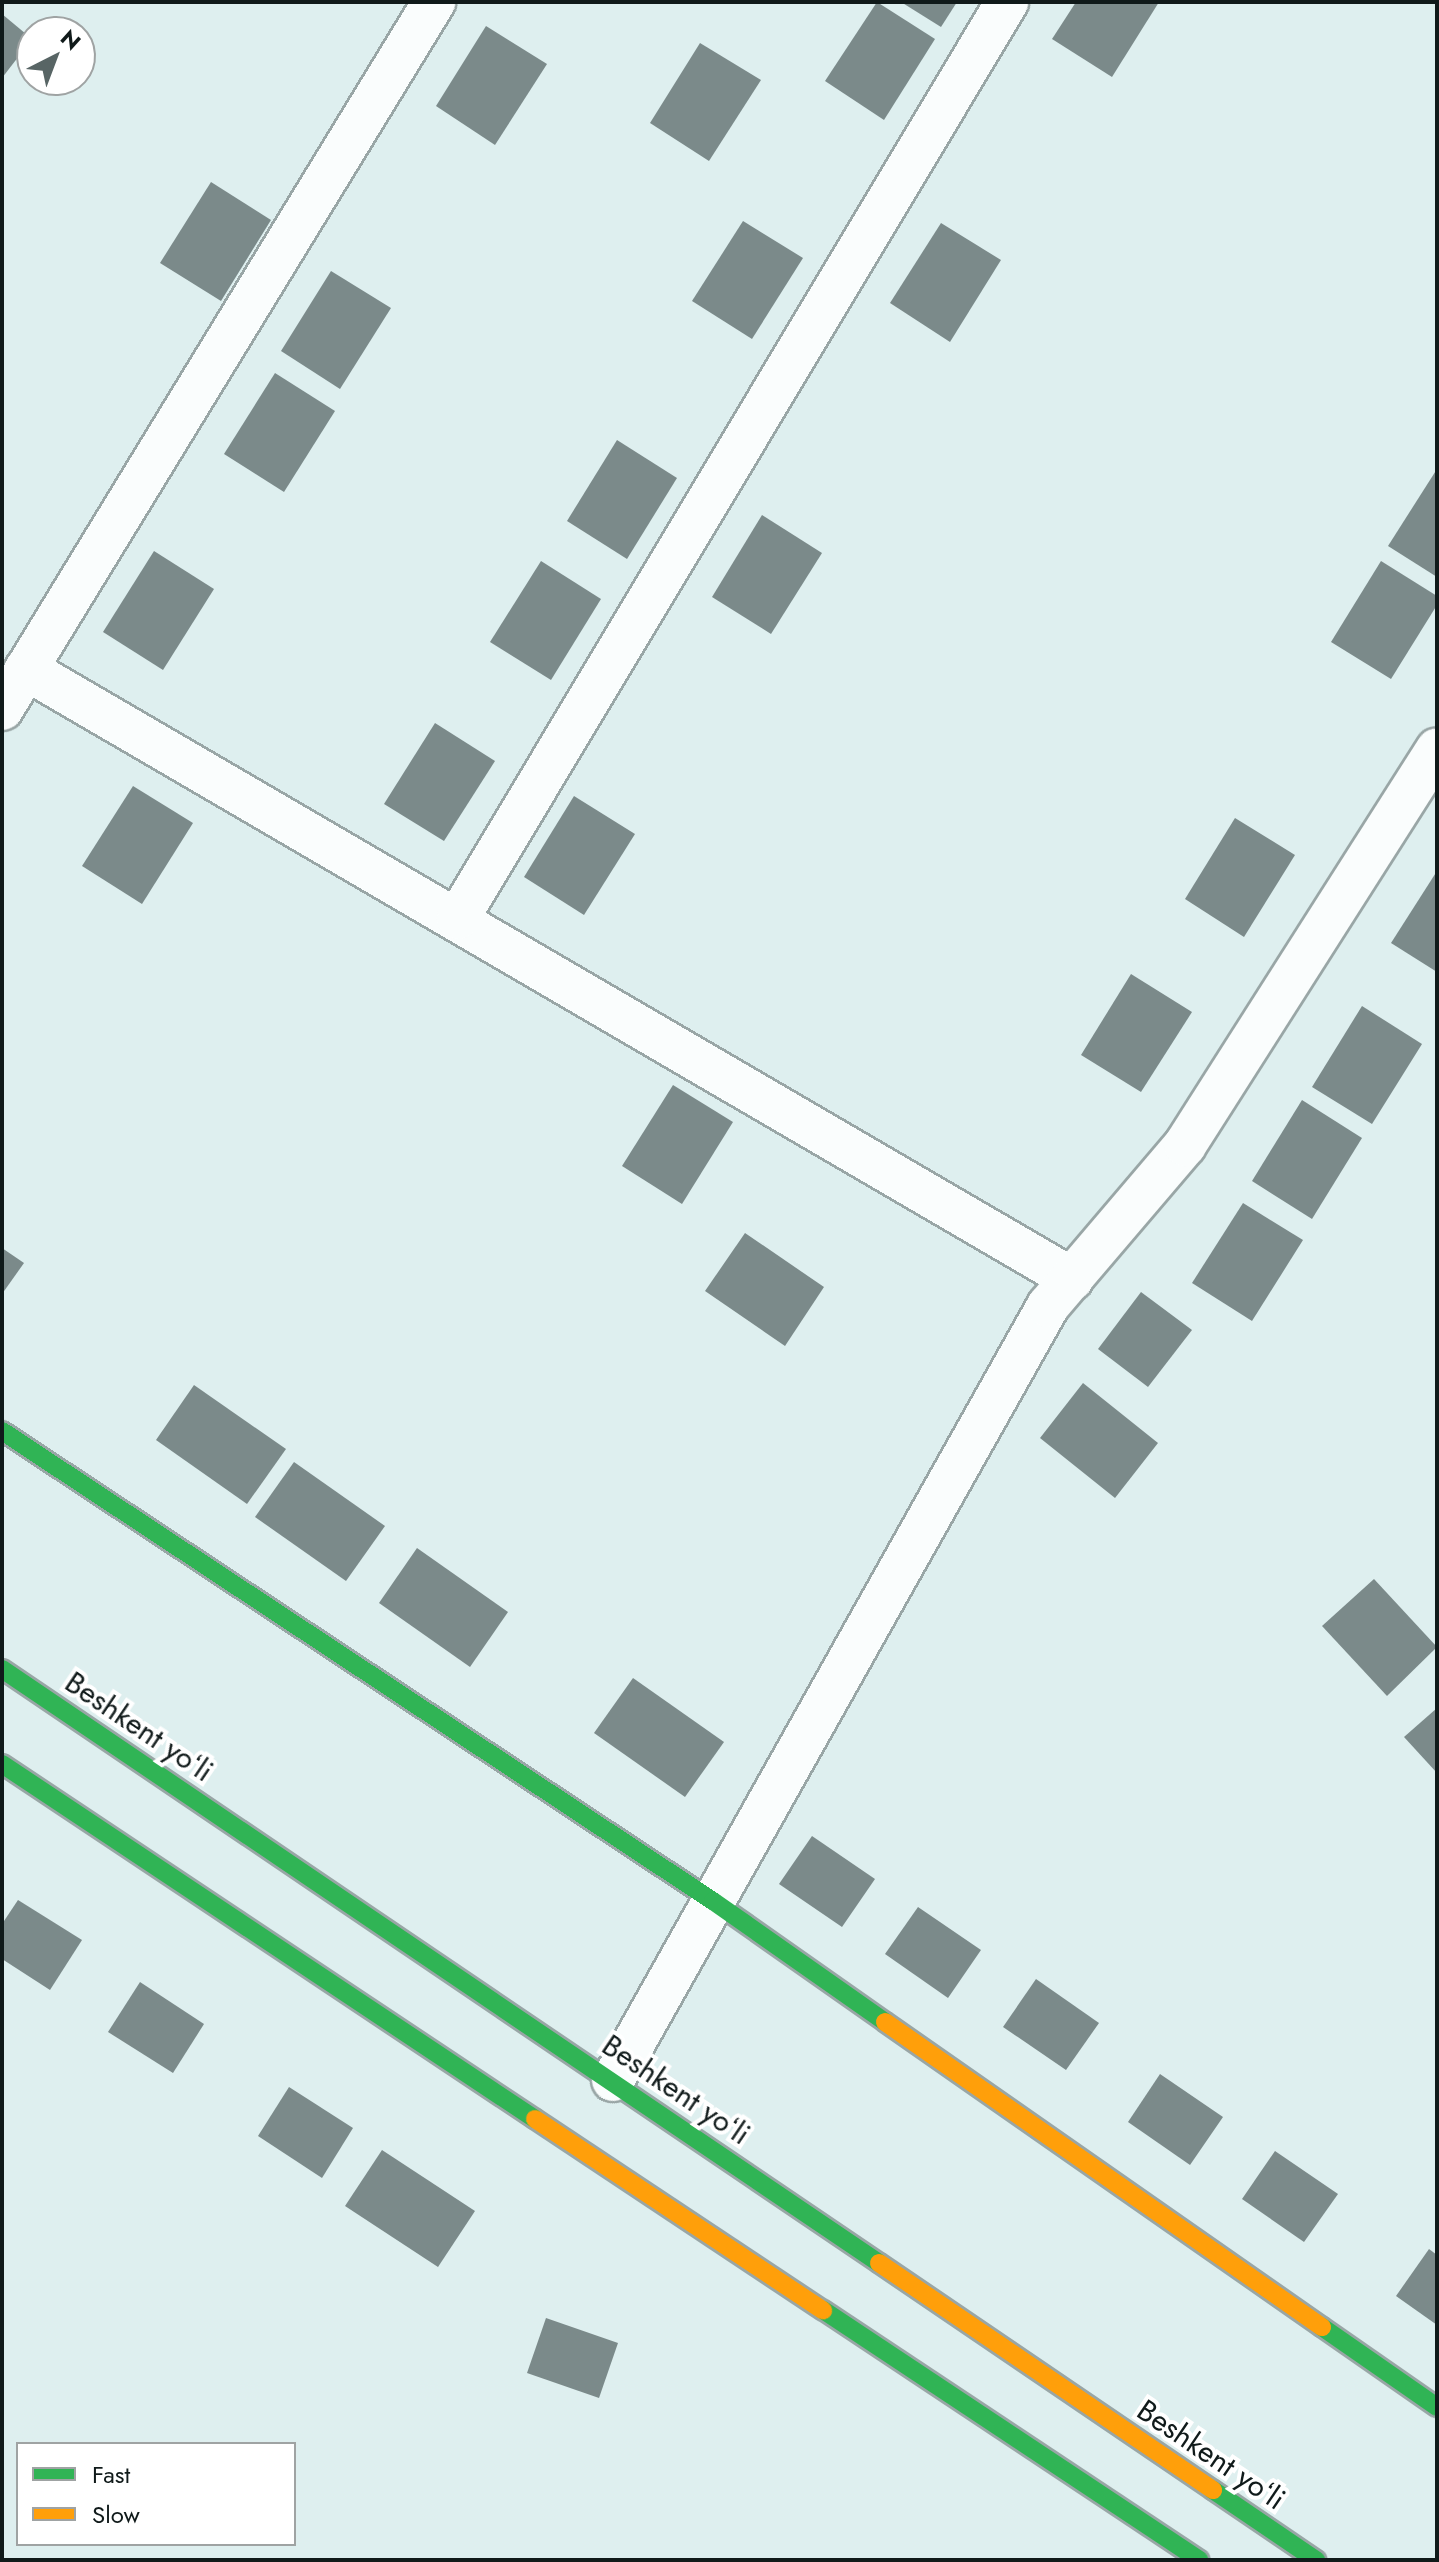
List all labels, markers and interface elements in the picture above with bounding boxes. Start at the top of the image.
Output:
north arrow [16,16,96,96]
text: N [54,22,88,57]
street label: Beshkent yoʻli [58,1664,220,1790]
street label: Beshkent yoʻli [595,2027,757,2153]
street label: Beshkent yoʻli [1130,2392,1292,2518]
legend [16,2442,296,2546]
text: Fast [92,2457,130,2492]
text: Slow [92,2497,140,2532]

